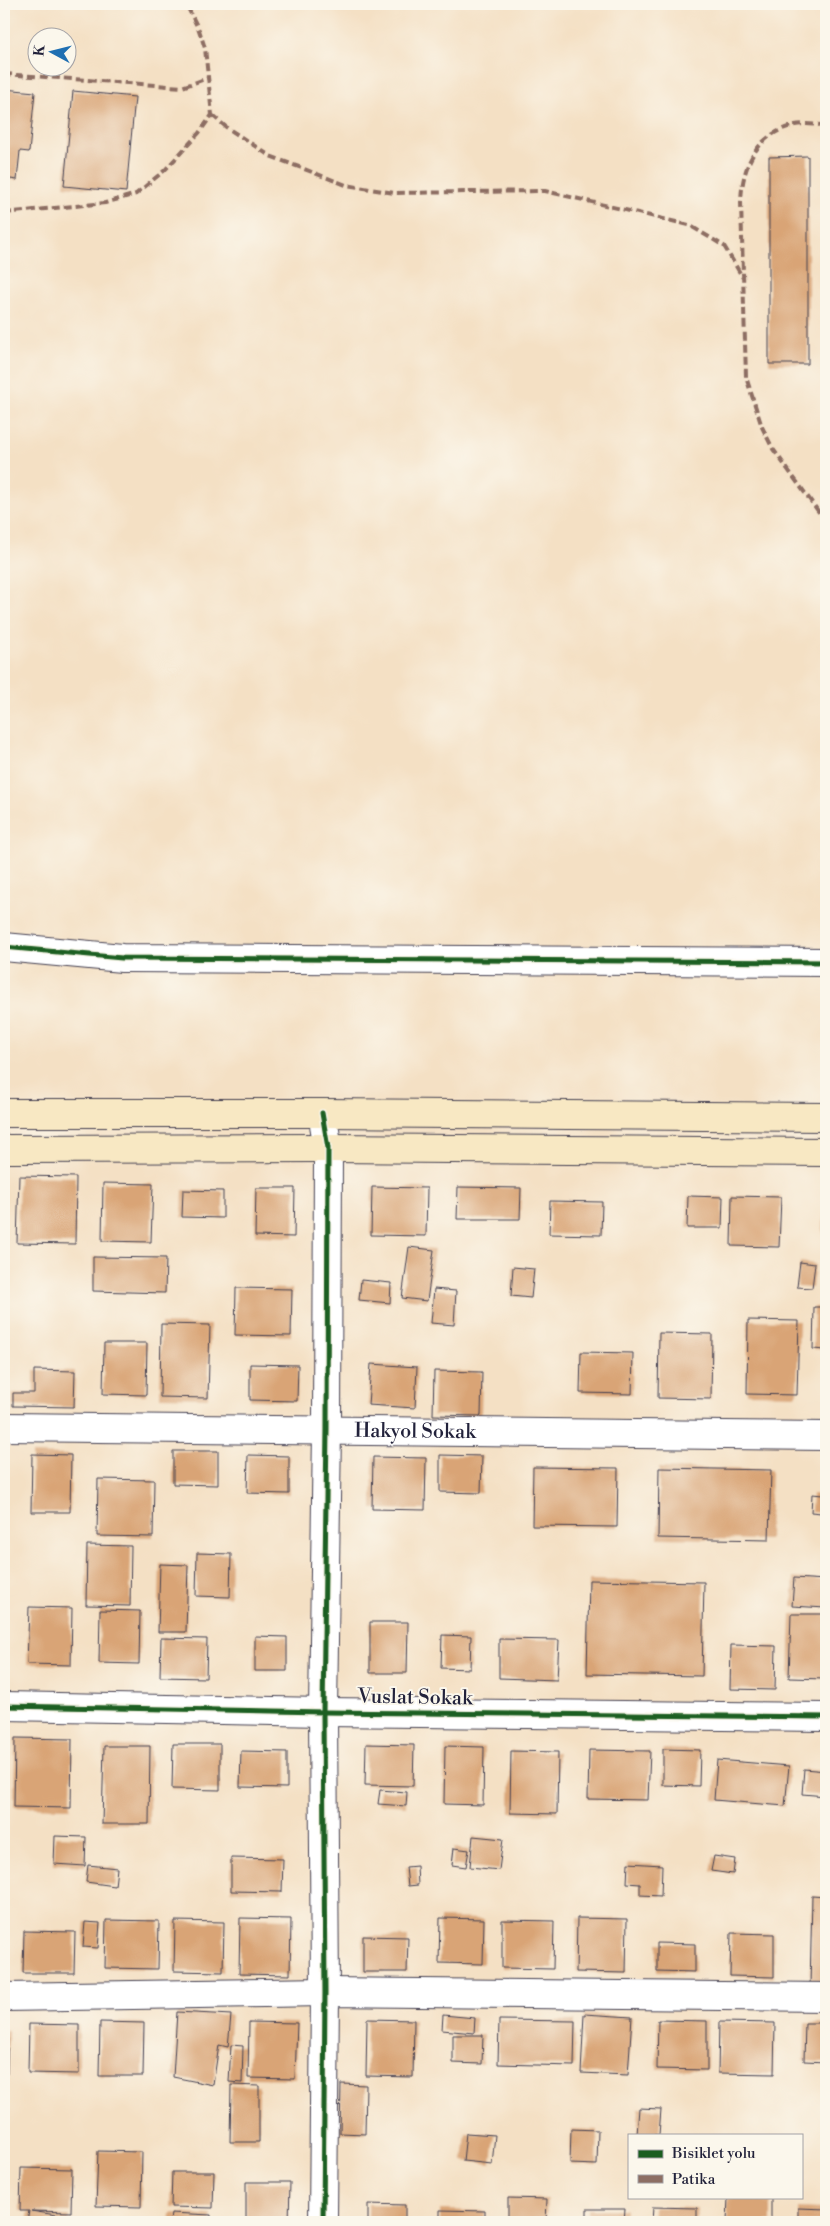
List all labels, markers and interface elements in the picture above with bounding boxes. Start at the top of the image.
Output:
north arrow [28,28,78,78]
text: K [30,43,50,57]
street label: Hakyol Sokak [354,1418,477,1445]
street label: Vuslat Sokak [356,1684,474,1712]
legend [628,2134,802,2198]
text: Bisiklet yolu [671,2144,756,2163]
text: Patika [672,2170,716,2189]

